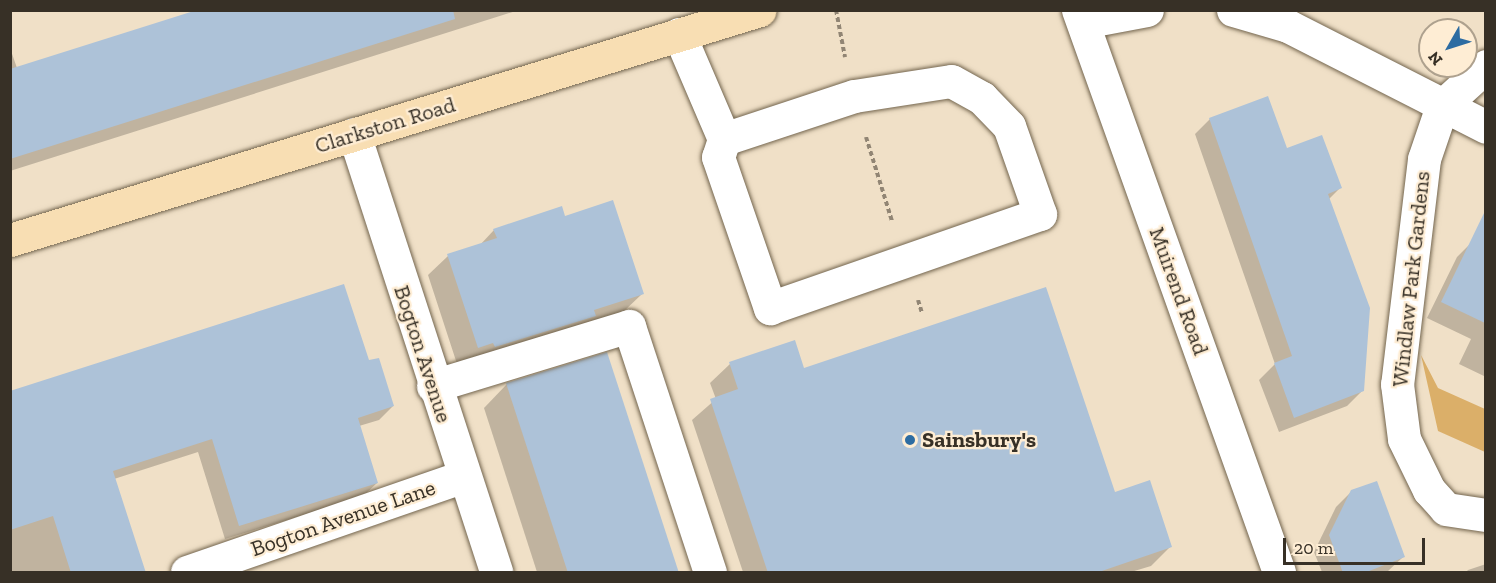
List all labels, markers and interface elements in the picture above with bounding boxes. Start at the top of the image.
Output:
north arrow [1418,18,1478,78]
text: N [1424,48,1446,69]
street label: Clarkston Road [312,91,458,159]
street label: Windlaw Park Gardens [1387,170,1435,388]
street label: Muirend Road [1144,224,1214,358]
street label: Bogton Avenue [388,282,458,426]
place label: Sainsbury's [922,427,1036,453]
marker: Sainsbury's [903,433,917,447]
street label: Bogton Avenue Lane [247,474,439,562]
scale bar [1286,526,1428,564]
text: 20 m [1294,537,1333,559]

